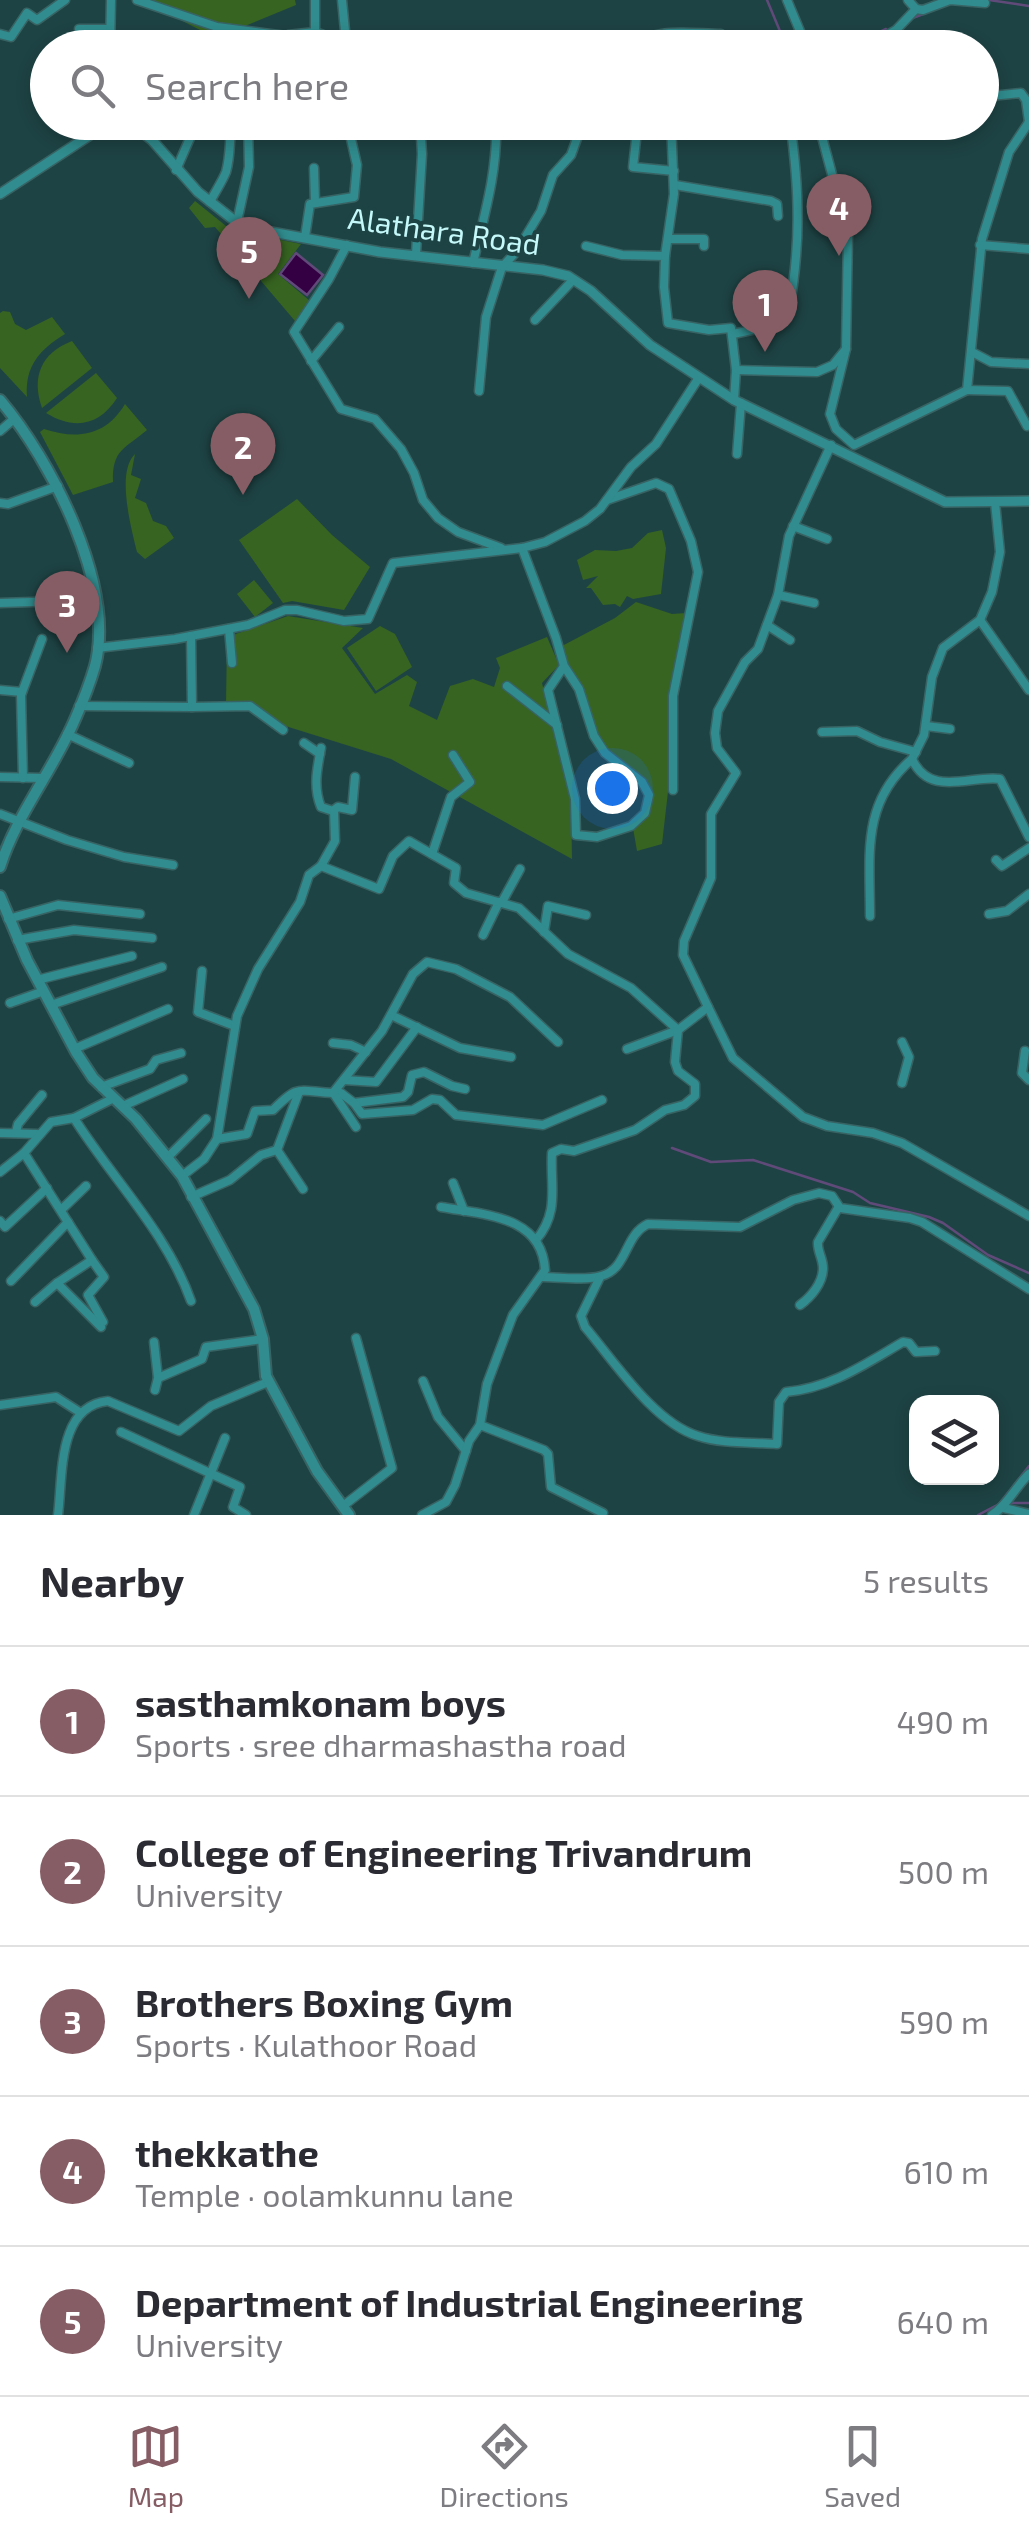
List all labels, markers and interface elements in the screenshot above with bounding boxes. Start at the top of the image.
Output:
search box [30,30,999,140]
icon: search [65,58,120,113]
text: Search here [145,62,349,108]
pin: 4 [806,174,872,256]
street label: Alathara Road [346,199,543,261]
pin: 5 [216,216,282,299]
pin: 1 [732,270,798,352]
pin: 2 [210,412,276,495]
pin: 3 [34,570,100,653]
your location [587,763,638,814]
map controls [909,1395,999,1485]
button: layers [909,1395,999,1485]
text: Nearby [40,1555,184,1605]
text: 5 results [863,1561,989,1599]
text: sasthamkonam boys [135,1679,506,1725]
text: 1 [66,1702,79,1740]
text: 490 m [897,1702,989,1740]
text: Sports · sree dharmashastha road [135,1725,627,1763]
text: College of Engineering Trivandrum [135,1829,752,1875]
text: 2 [63,1852,82,1890]
text: 500 m [898,1852,989,1890]
text: University [135,1875,283,1913]
text: Brothers Boxing Gym [135,1979,513,2025]
text: 3 [63,2002,82,2040]
text: 590 m [899,2002,989,2040]
text: Sports · Kulathoor Road [135,2025,477,2063]
text: thekkathe [135,2129,319,2175]
text: 4 [62,2152,83,2190]
text: 610 m [903,2152,989,2190]
text: Temple · oolamkunnu lane [135,2175,514,2213]
text: Department of Industrial Engineering [135,2279,803,2325]
text: 5 [64,2302,81,2340]
text: 640 m [897,2302,989,2340]
text: University [135,2325,283,2363]
tab: Map [128,2419,184,2513]
tab: Directions [440,2419,569,2513]
tab: Saved [824,2419,901,2513]

